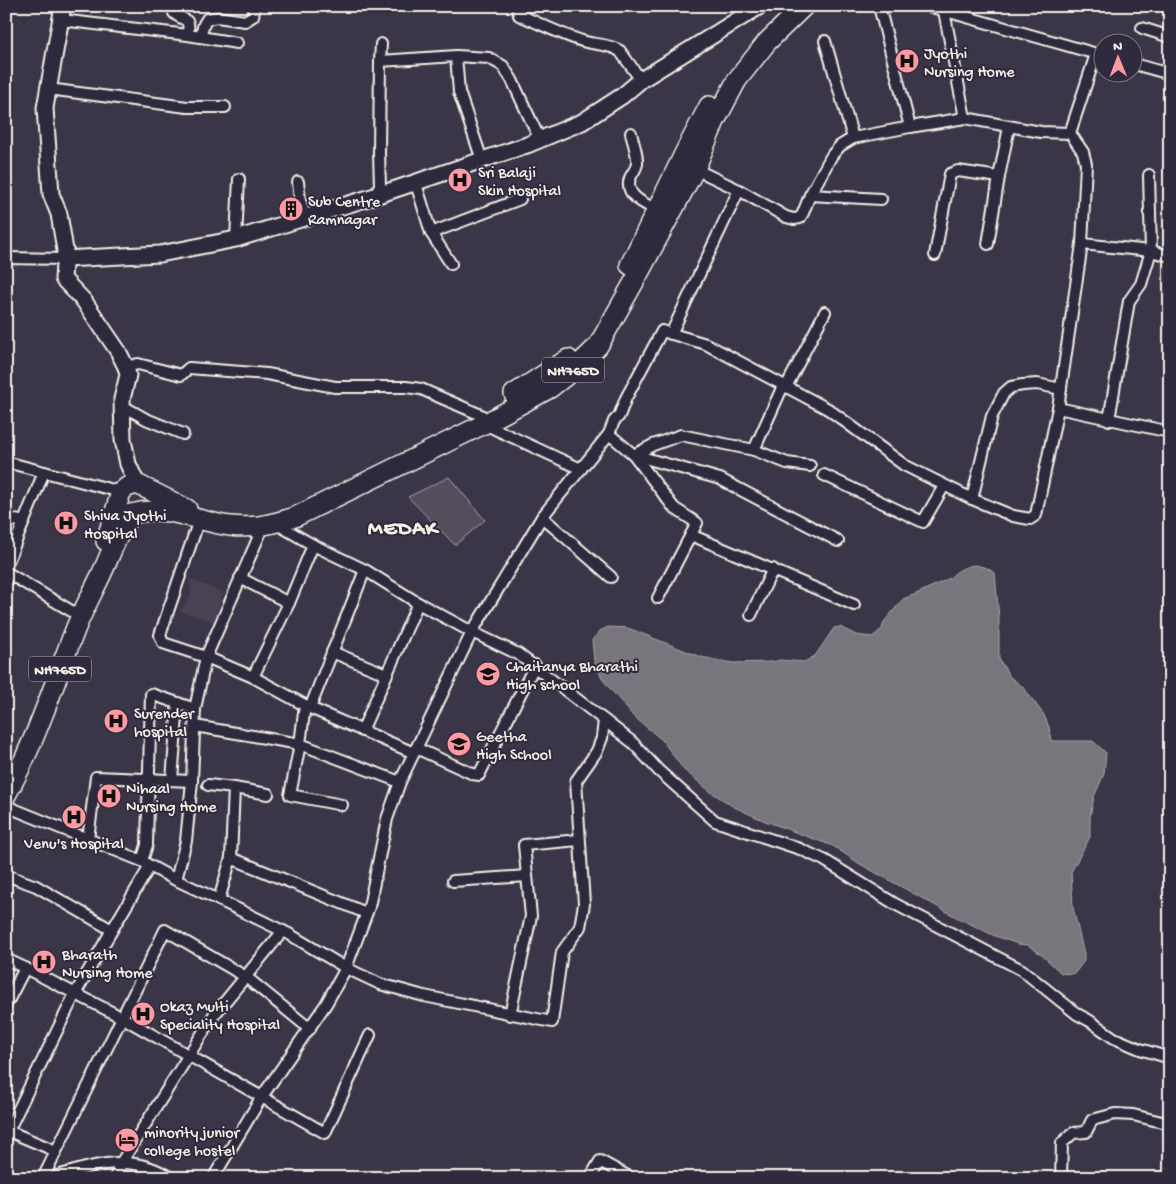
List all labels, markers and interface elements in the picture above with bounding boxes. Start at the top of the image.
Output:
north arrow [1094,32,1144,82]
text: N [1113,39,1123,56]
place label: Jyothi Nursing Home [924,46,1015,83]
hospital icon: Jyothi Nursing Home [894,48,920,74]
place label: Sri Balaji Skin Hospital [478,165,561,202]
hospital icon: Sri Balaji Skin Hospital [447,167,473,193]
place label: Sub Centre Ramnagar [308,194,381,231]
building icon: Sub Centre Ramnagar [278,196,304,222]
road number: NH765D [542,358,604,382]
place label: Shiva Jyothi Hospital [84,508,166,545]
hospital icon: Shiva Jyothi Hospital [53,510,79,536]
district label: MEDAK [368,518,440,543]
road number: NH765D [29,656,91,682]
place label: Chaitanya Bharathi High school [506,659,638,696]
school or university icon: Chaitanya Bharathi High school [475,661,501,687]
place label: Surender hospital [134,706,195,743]
hospital icon: Surender hospital [103,708,129,734]
place label: Geetha High School [476,729,552,766]
school or university icon: Geetha High School [446,731,472,757]
place label: Nihaal Nursing Home [126,781,217,818]
hospital icon: Nihaal Nursing Home [96,783,122,809]
hospital icon: Venu's Hospital [61,804,87,830]
place label: Venu's Hospital [23,836,124,855]
place label: Bharath Nursing Home [61,947,153,984]
hospital icon: Bharath Nursing Home [31,949,57,975]
place label: Okaz Multi Speciality Hospital [160,999,280,1036]
hospital icon: Okaz Multi Speciality Hospital [130,1001,156,1027]
place label: minority junior college hostel [144,1125,241,1162]
hotel icon: minority junior college hostel [114,1127,140,1153]

